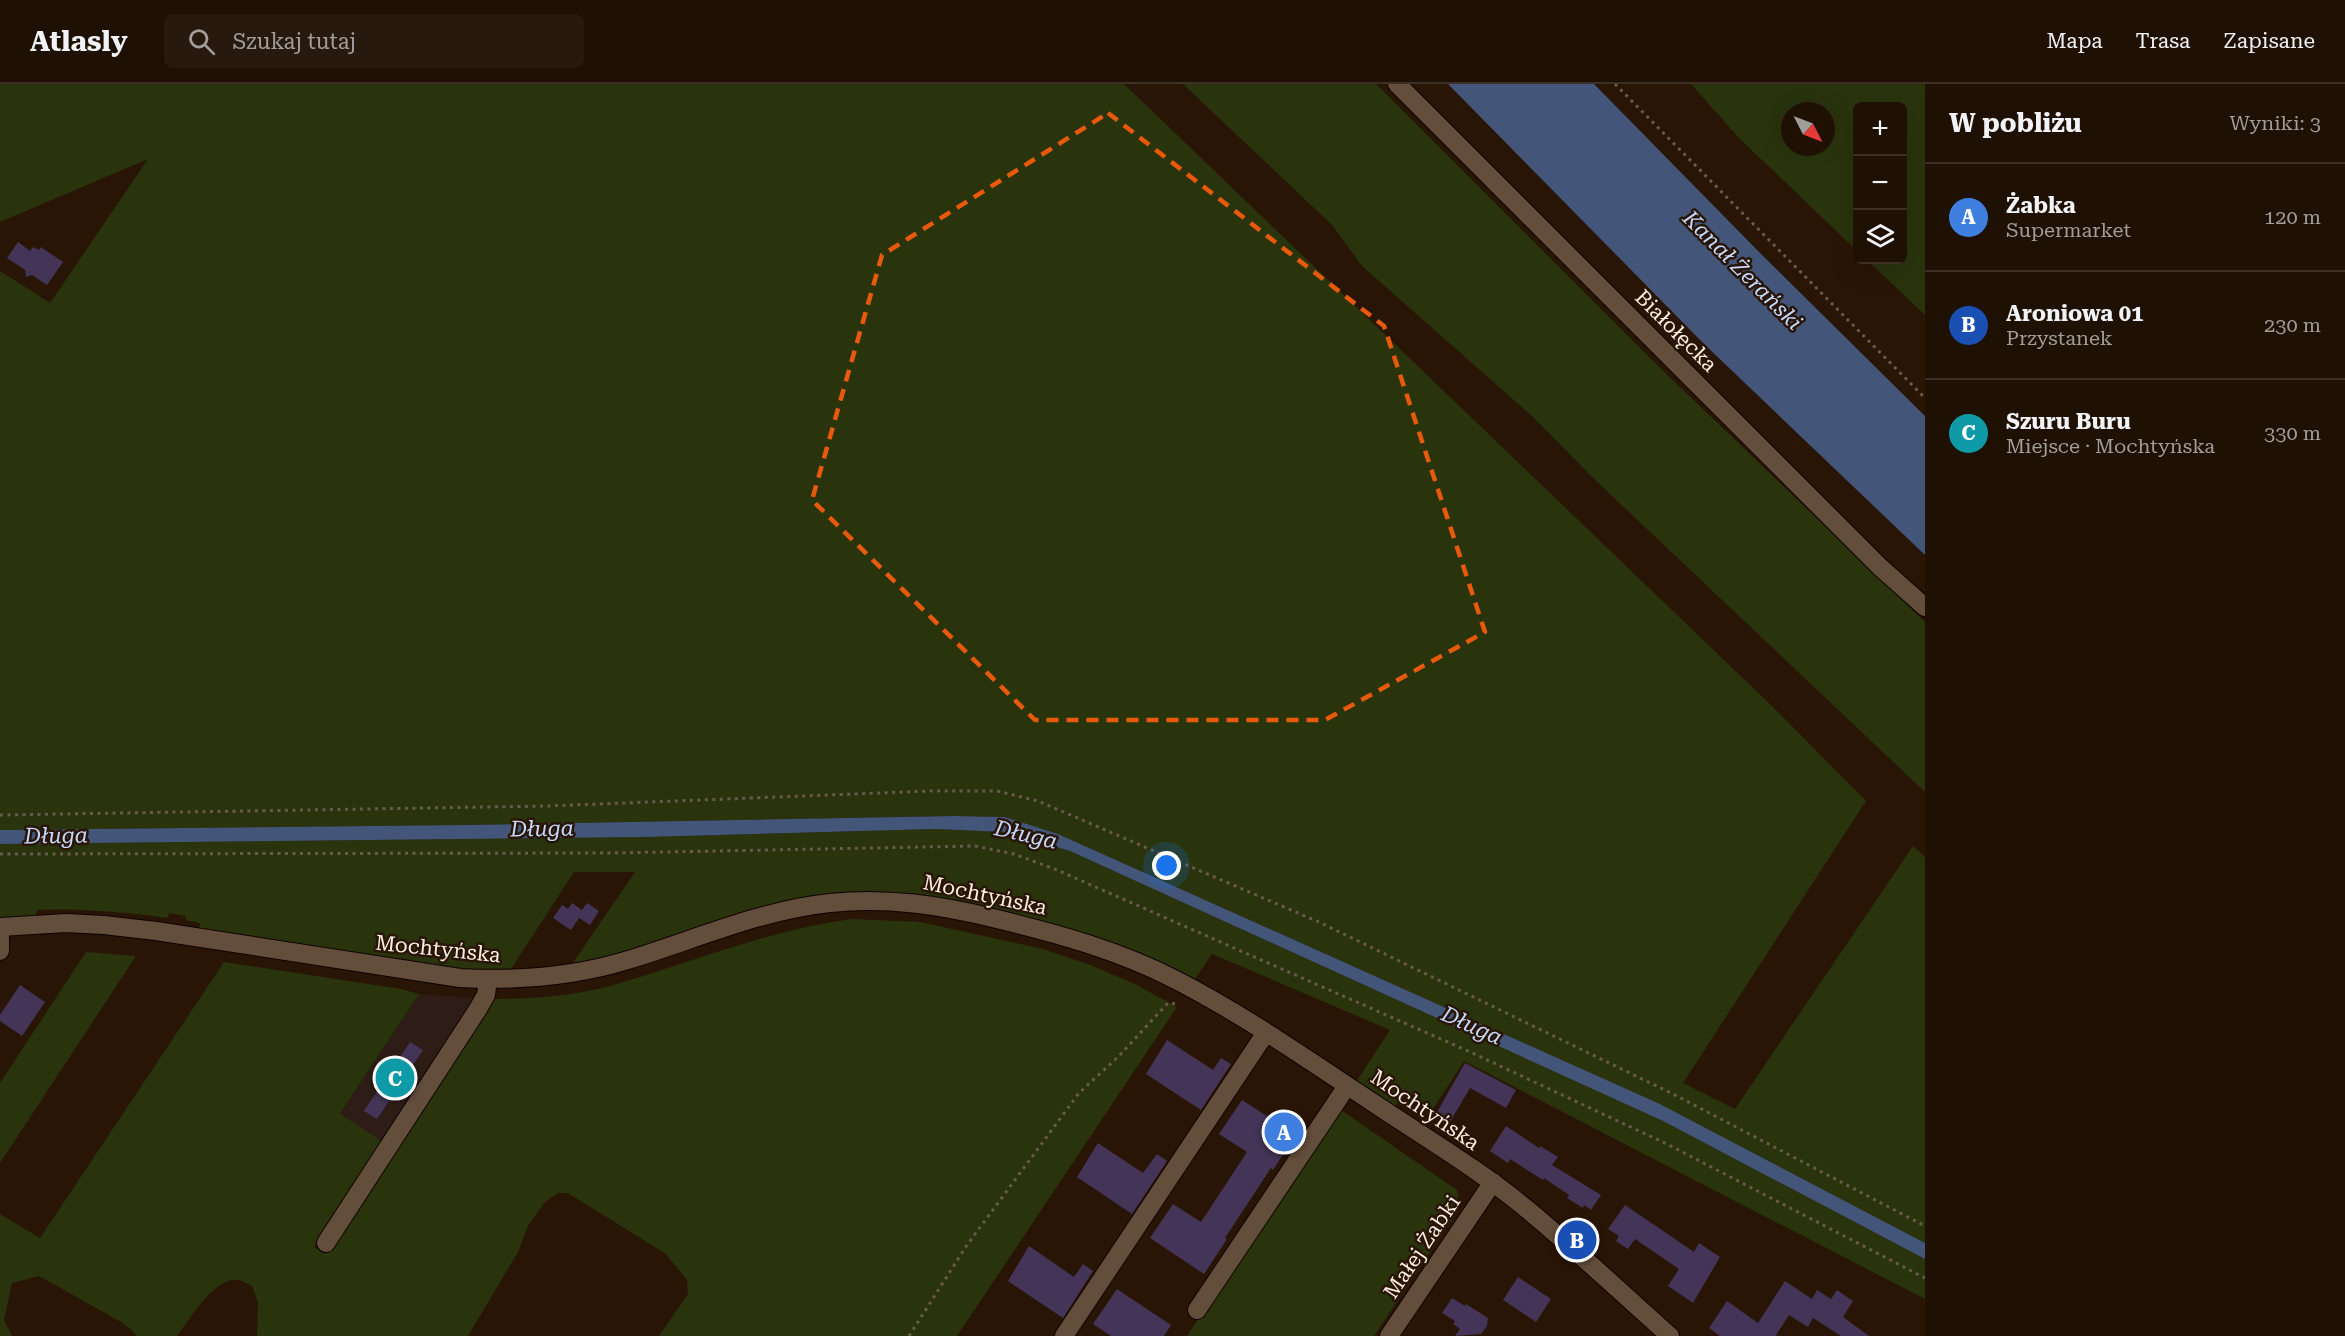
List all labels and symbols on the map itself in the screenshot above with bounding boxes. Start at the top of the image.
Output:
north arrow [1781,102,1835,156]
water label: Kanał Żerański [1677,204,1808,335]
street label: Białołęcka [1630,285,1722,377]
water label: Długa [509,815,574,842]
water label: Długa [991,815,1060,854]
water label: Długa [23,822,88,849]
your location [1152,851,1181,880]
street label: Mochtyńska [921,870,1050,920]
street label: Mochtyńska [374,930,502,968]
water label: Długa [1437,1001,1506,1050]
pin: C [376,1056,414,1100]
street label: Mochtyńska [1366,1065,1484,1156]
pin: A [1264,1110,1304,1154]
street label: Małej Żabki [1379,1191,1465,1303]
pin: B [1558,1218,1596,1262]

